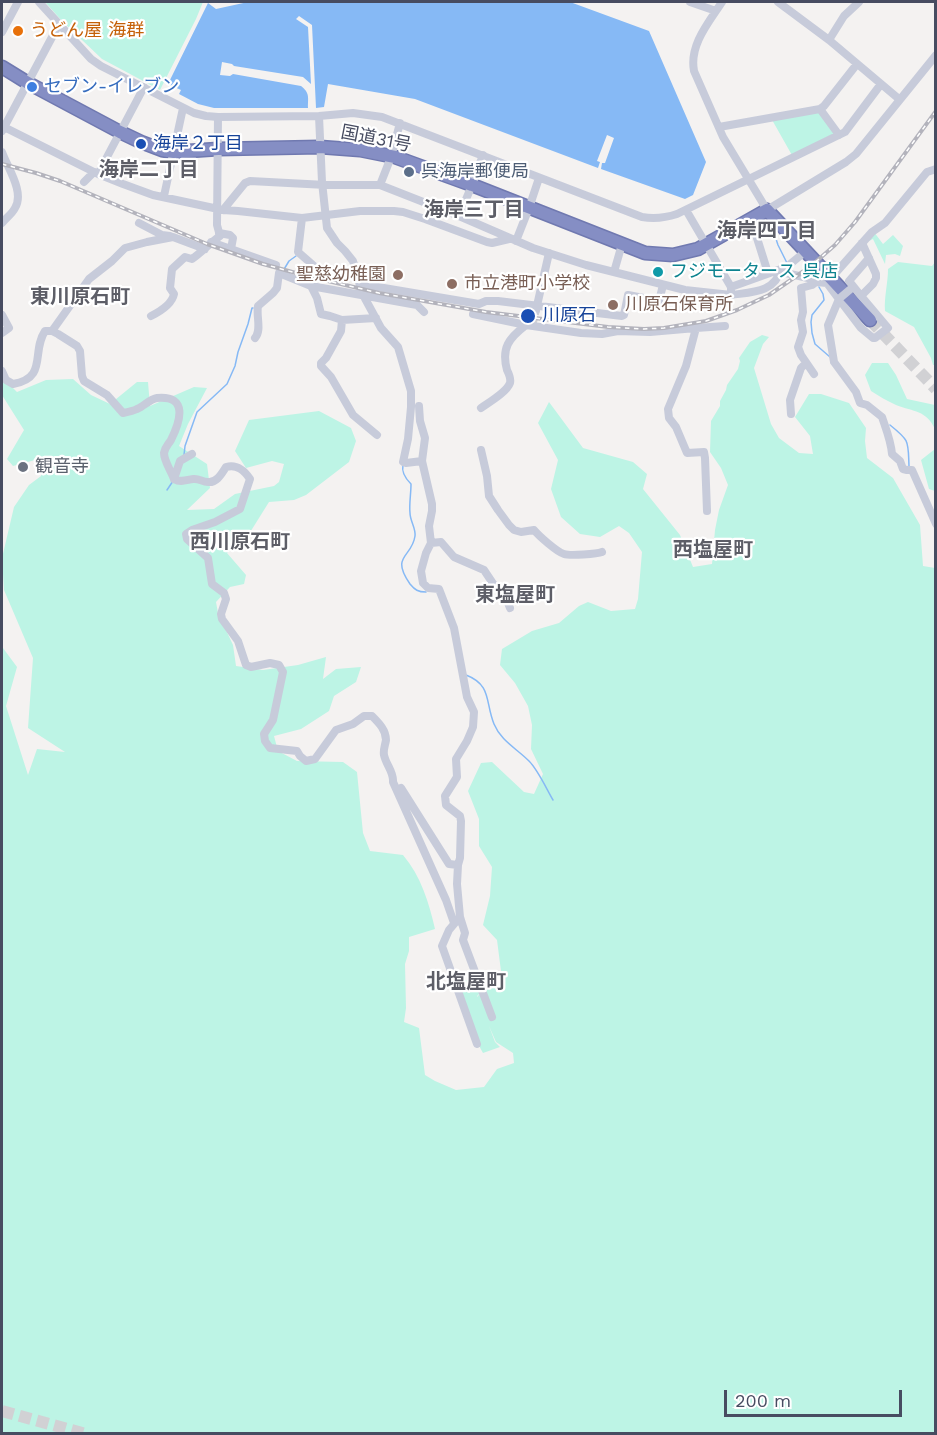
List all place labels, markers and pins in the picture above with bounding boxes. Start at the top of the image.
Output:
place label: うどん屋 海群 [30,20,144,42]
marker: うどん屋 海群 [11,24,25,38]
place label: セブン-イレブン [44,76,179,98]
marker: セブン-イレブン [25,80,39,94]
place label: 海岸２丁目 [153,133,243,155]
marker: 海岸２丁目 [134,137,148,151]
place label: 呉海岸郵便局 [421,161,529,183]
marker: 呉海岸郵便局 [402,165,416,179]
place label: フジモータース 呉店 [670,261,838,283]
place label: 聖慈幼稚園 [296,264,386,286]
marker: フジモータース 呉店 [651,265,665,279]
marker: 聖慈幼稚園 [391,268,405,282]
place label: 市立港町小学校 [464,273,590,295]
marker: 市立港町小学校 [445,277,459,291]
place label: 川原石保育所 [625,294,733,316]
marker: 川原石保育所 [606,298,620,312]
place label: 川原石 [542,305,596,327]
marker: 川原石 [519,307,537,325]
place label: 観音寺 [35,456,89,478]
marker: 観音寺 [16,460,30,474]

